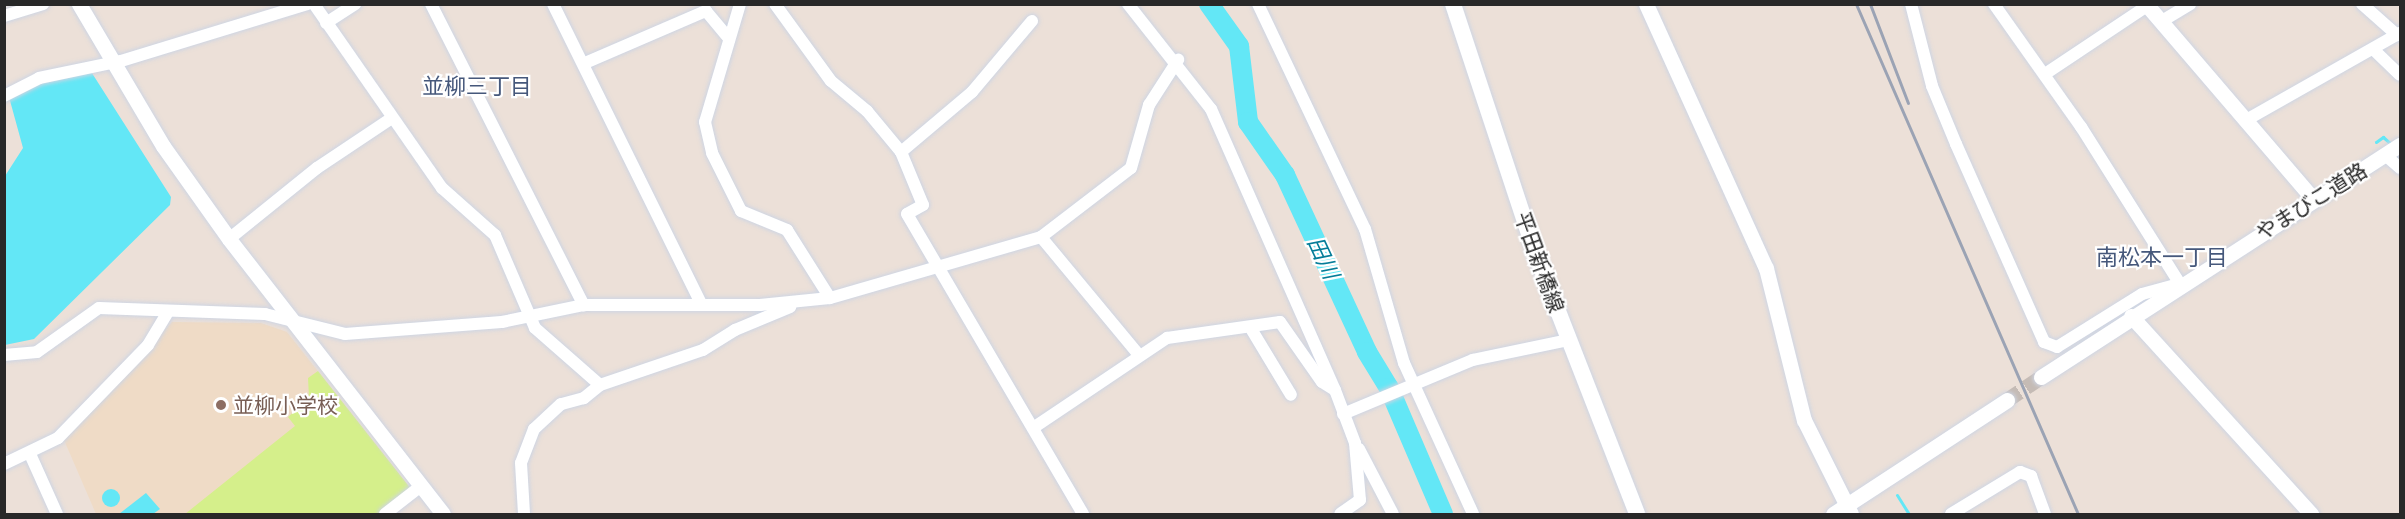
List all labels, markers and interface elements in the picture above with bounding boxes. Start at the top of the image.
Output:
district label: 並柳三丁目 [422,74,532,100]
street label: やまびこ道路 [2251,157,2371,245]
street label: 平田新橋線 [1510,208,1570,316]
water label: 田川 [1302,232,1344,284]
district label: 南松本一丁目 [2096,245,2228,271]
place label: 並柳小学校 [233,392,338,418]
marker: 並柳小学校 [214,398,228,412]

